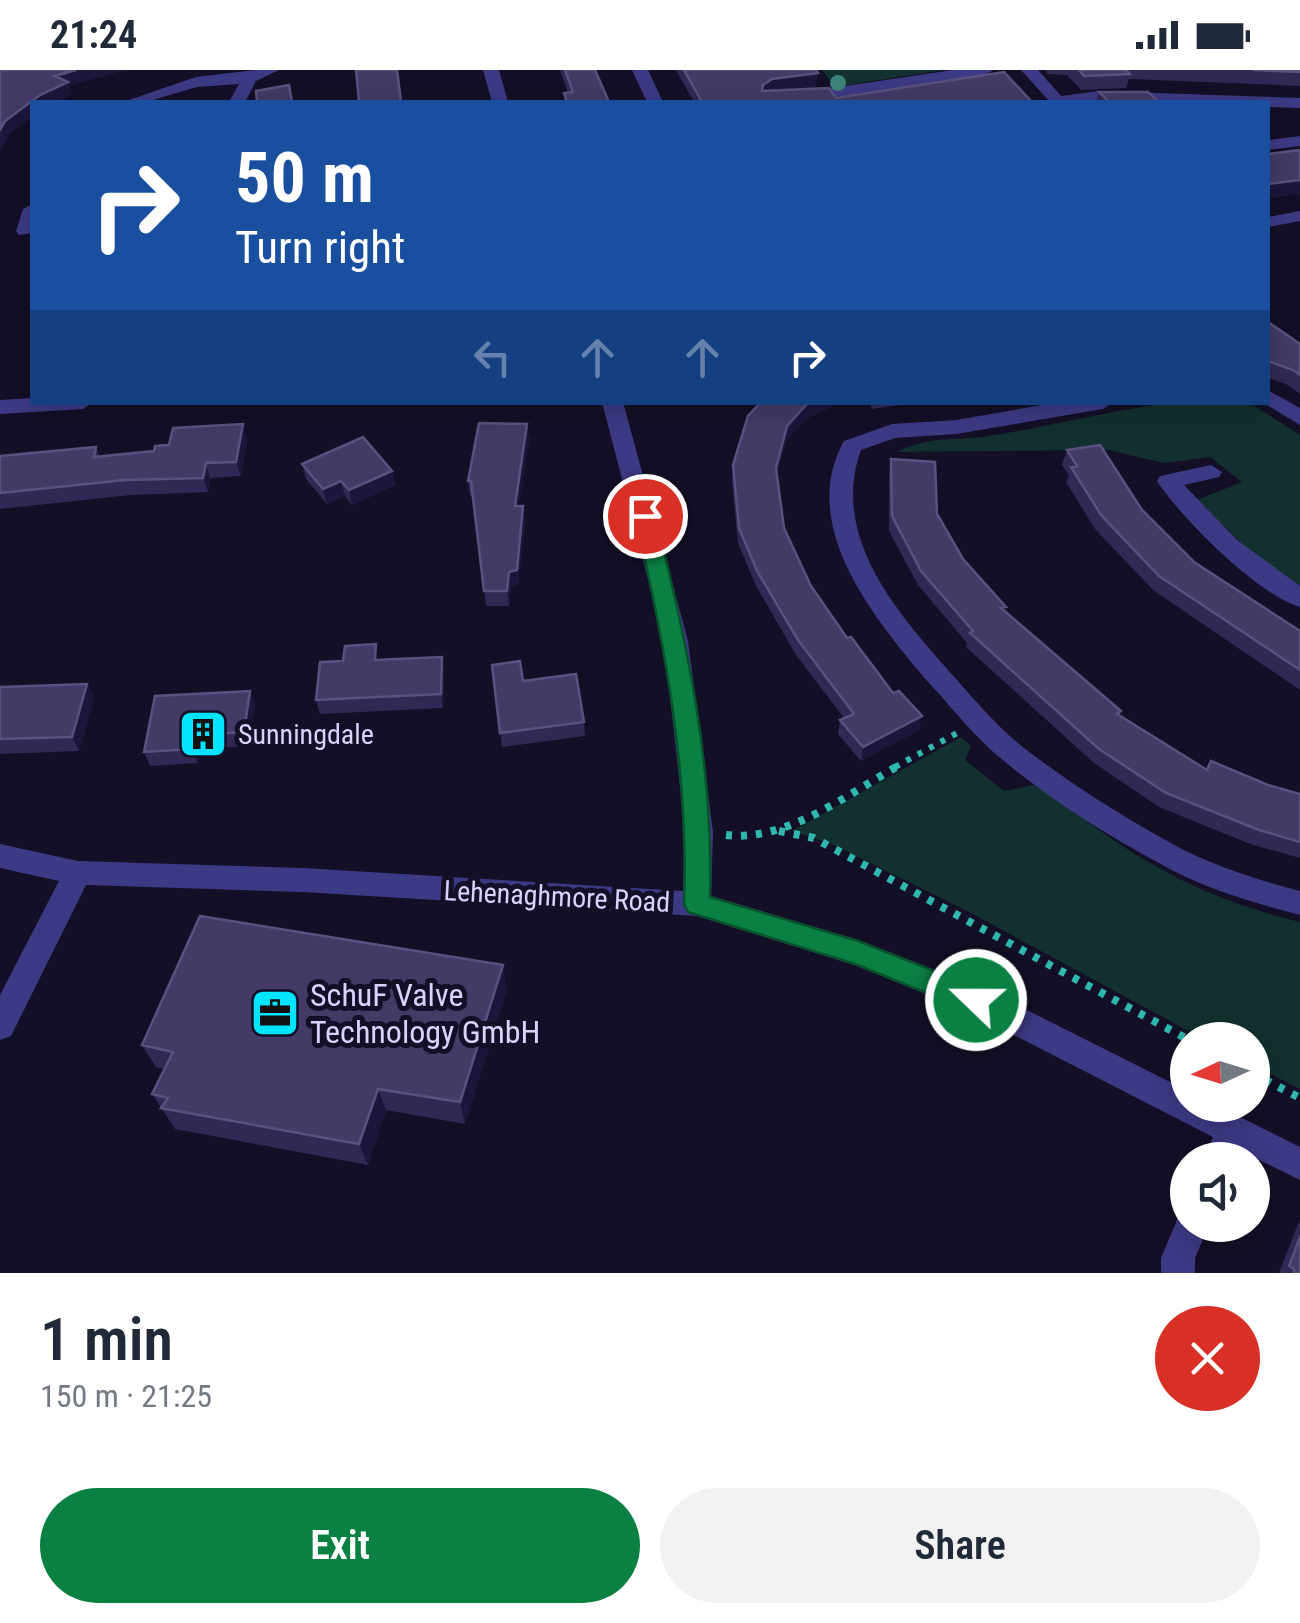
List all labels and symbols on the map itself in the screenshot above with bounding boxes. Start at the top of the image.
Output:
pin [603,474,688,559]
building icon: Sunningdale [177,708,229,760]
place label: Sunningdale [238,718,374,751]
street label: Lehenaghmore Road [443,874,671,919]
position arrow [924,948,1028,1052]
place label: SchuF Valve Technology GmbH [310,976,540,1051]
office icon: SchuF Valve Technology GmbH [249,987,301,1039]
north arrow [1170,1022,1270,1122]

